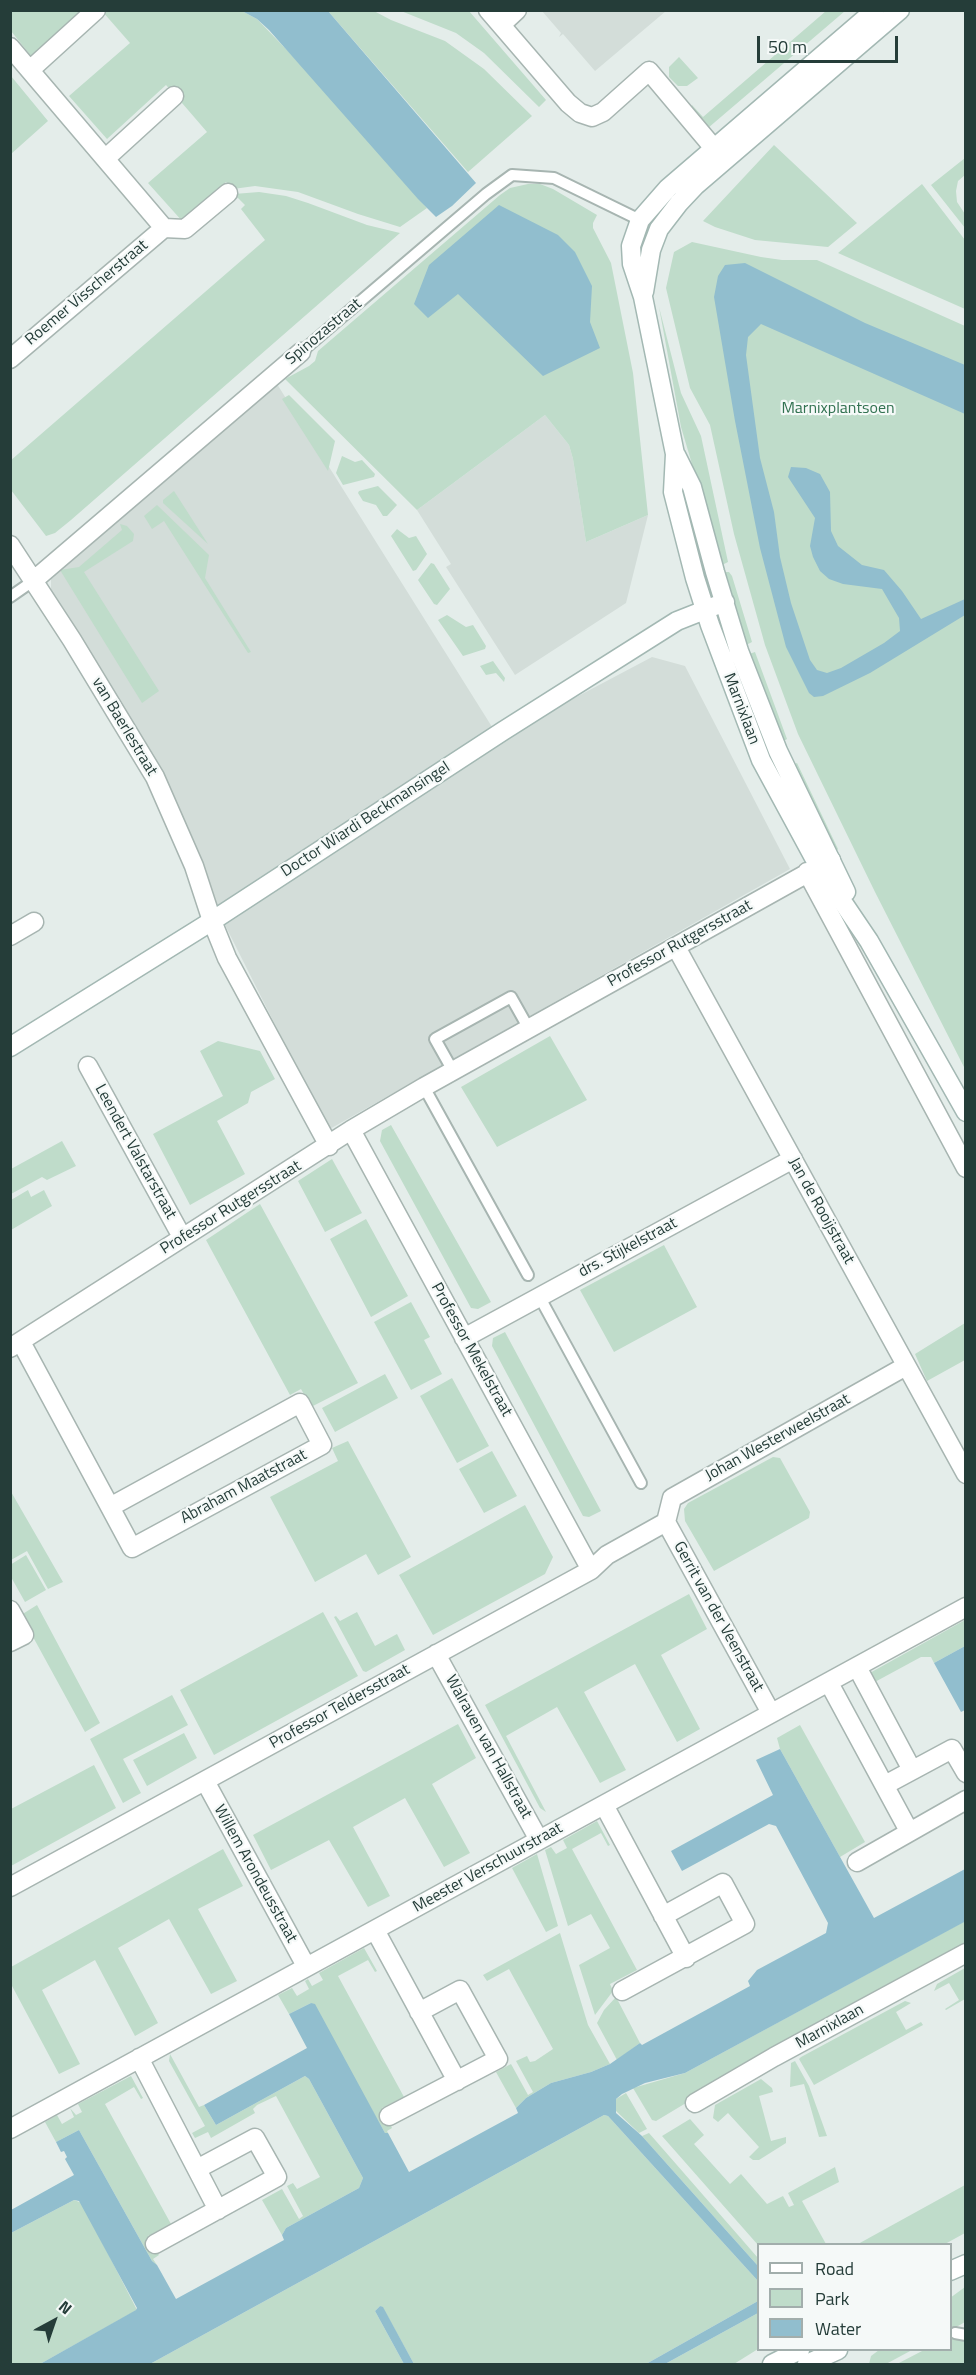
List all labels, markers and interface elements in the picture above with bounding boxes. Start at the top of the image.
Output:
scale bar [760,24,901,62]
text: 50 m [768,33,807,60]
street label: Roemer Visscherstraat [22,236,152,350]
street label: Spinozastraat [282,295,366,369]
park label: Marnixplantsoen [781,399,895,419]
street label: Marnixlaan [719,671,763,747]
street label: van Baerlestraat [87,674,161,780]
street label: Doctor Wiardi Beckmansingel [278,758,454,882]
street label: Professor Rutgersstraat [604,896,756,992]
street label: Leendert Valstarstraat [90,1081,180,1223]
street label: Jan de Rooijstraat [784,1154,858,1268]
street label: Professor Rutgersstraat [157,1157,305,1259]
street label: drs. Stijkelstraat [575,1214,681,1282]
street label: Professor Mekelstraat [426,1280,516,1420]
street label: Johan Westerweelstraat [702,1390,854,1486]
street label: Abraham Maatstraat [178,1446,310,1528]
street label: Gerrit van der Veenstraat [669,1539,767,1695]
street label: Professor Teldersstraat [267,1660,413,1754]
street label: Walraven van Hallstraat [441,1672,535,1822]
street label: Willem Arondeusstraat [209,1802,301,1946]
street label: Meester Verschuurstraat [410,1819,566,1917]
street label: Marnixlaan [793,2001,867,2053]
legend [757,2243,952,2351]
text: Road [815,2255,854,2282]
text: Park [815,2285,849,2312]
north arrow [24,2291,84,2351]
text: N [54,2294,78,2320]
text: Water [815,2315,861,2342]

